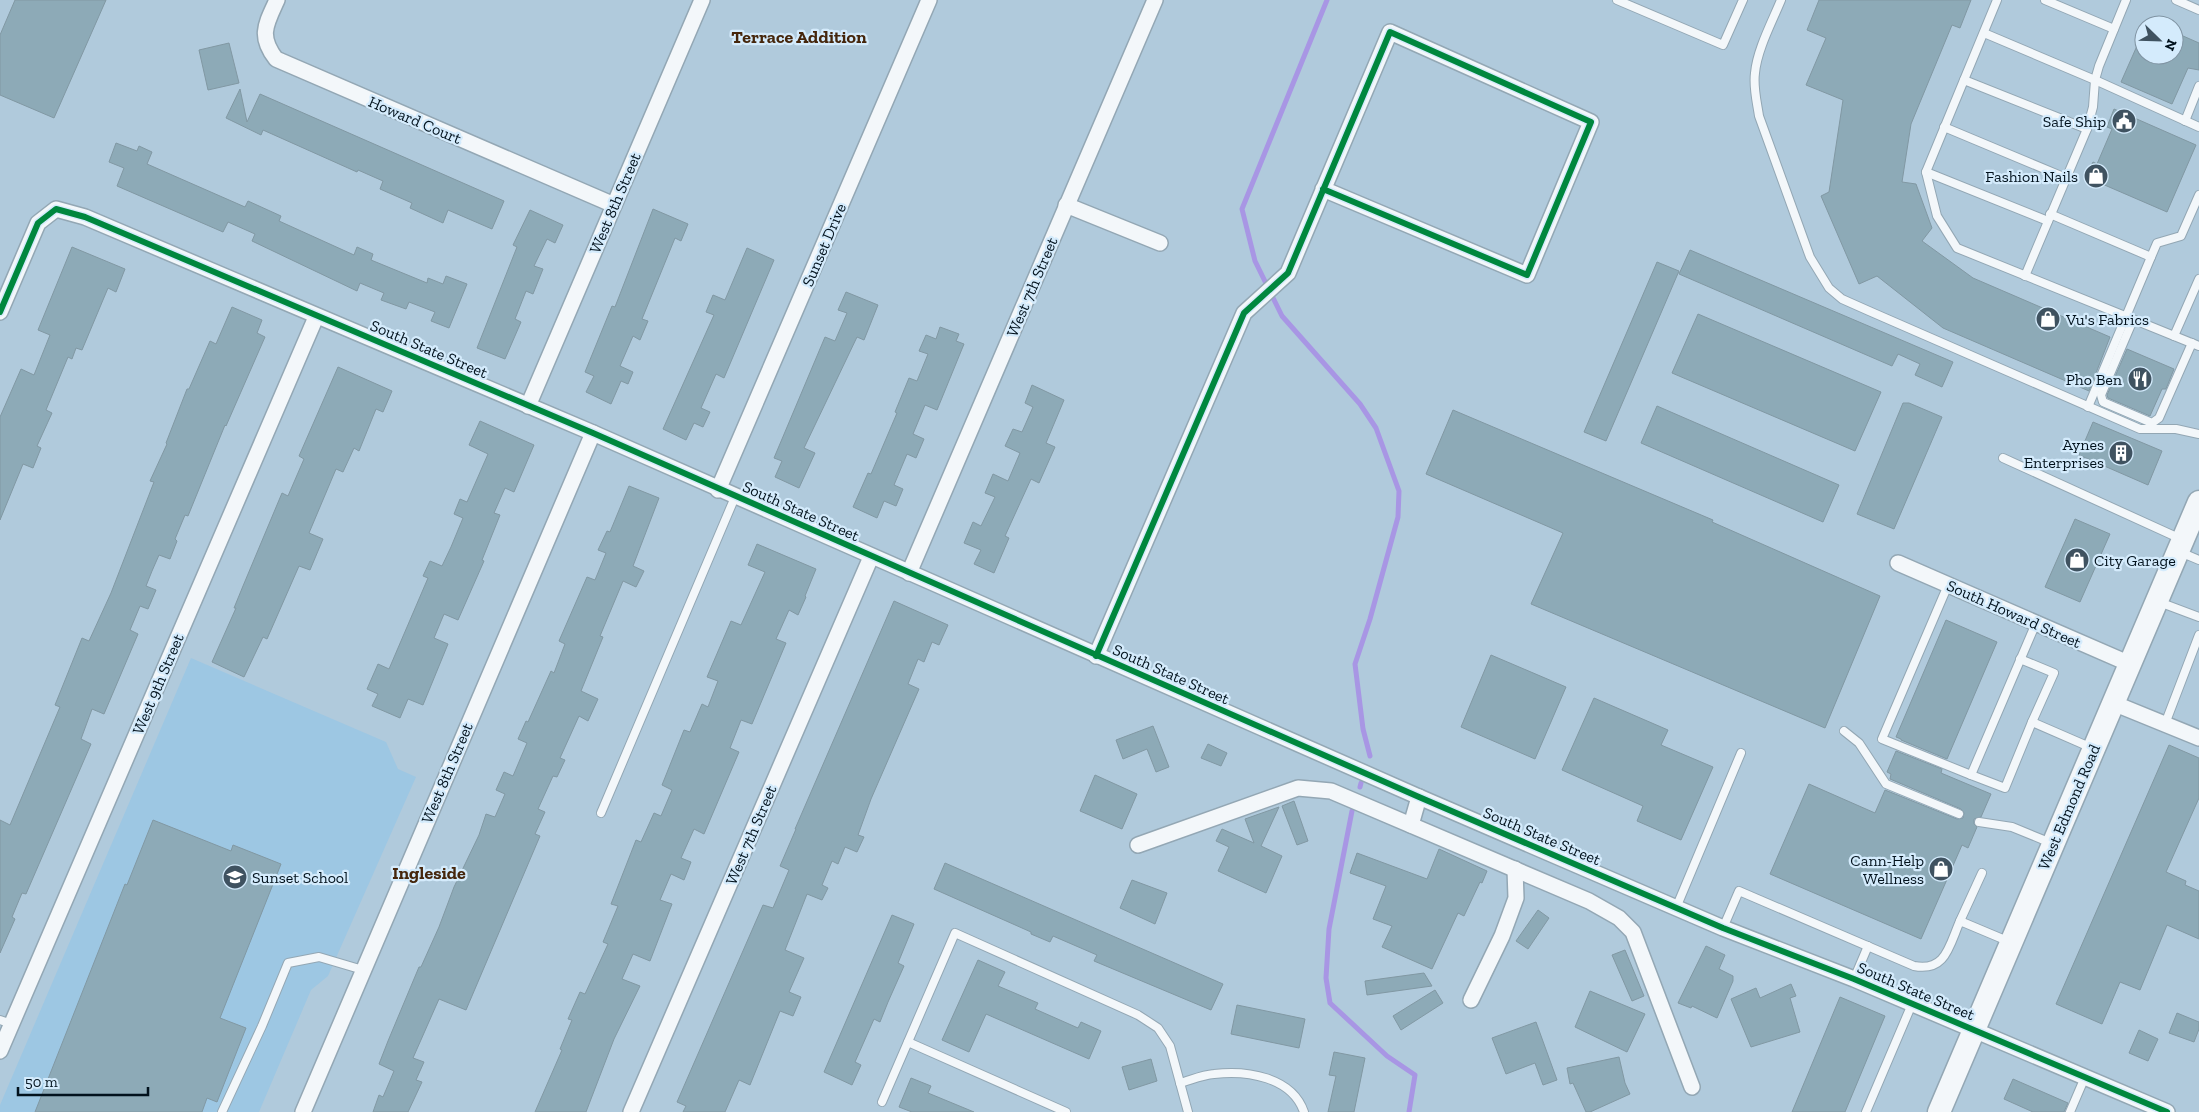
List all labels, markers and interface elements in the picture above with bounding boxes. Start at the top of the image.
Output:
north arrow [2134,15,2184,65]
district label: Terrace Addition [731,26,867,48]
text: N [2160,37,2180,53]
street label: Howard Court [366,92,464,148]
public building icon: Safe Ship [2111,108,2137,134]
place label: Safe Ship [2043,112,2106,131]
street label: West 8th Street [585,150,645,256]
shop icon: Fashion Nails [2083,163,2109,189]
place label: Fashion Nails [1985,167,2078,186]
street label: Sunset Drive [798,201,850,289]
street label: West 7th Street [1002,234,1062,340]
shop icon: Vu's Fabrics [2035,306,2061,332]
place label: Vu's Fabrics [2065,310,2149,329]
street label: South State Street [368,316,491,382]
restaurant icon: Pho Ben [2127,366,2153,392]
place label: Pho Ben [2066,370,2123,389]
place label: Aynes Enterprises [2024,435,2104,472]
building icon: Aynes Enterprises [2108,440,2134,466]
street label: South State Street [740,477,862,545]
shop icon: City Garage [2064,547,2090,573]
place label: City Garage [2094,551,2176,570]
street label: South Howard Street [1944,576,2084,652]
street label: West 9th Street [128,631,188,737]
street label: South State Street [1110,640,1232,708]
street label: West 8th Street [417,720,477,826]
street label: West Edmond Road [2034,741,2104,873]
street label: West 7th Street [721,782,781,888]
street label: South State Street [1481,803,1604,869]
place label: Cann-Help Wellness [1850,851,1924,888]
shop icon: Cann-Help Wellness [1928,856,1954,882]
district label: Ingleside [392,862,466,884]
school or university icon: Sunset School [222,864,248,890]
place label: Sunset School [252,868,348,887]
street label: South State Street [1855,958,1978,1024]
scale bar [18,1064,148,1096]
text: 50 m [25,1073,58,1091]

